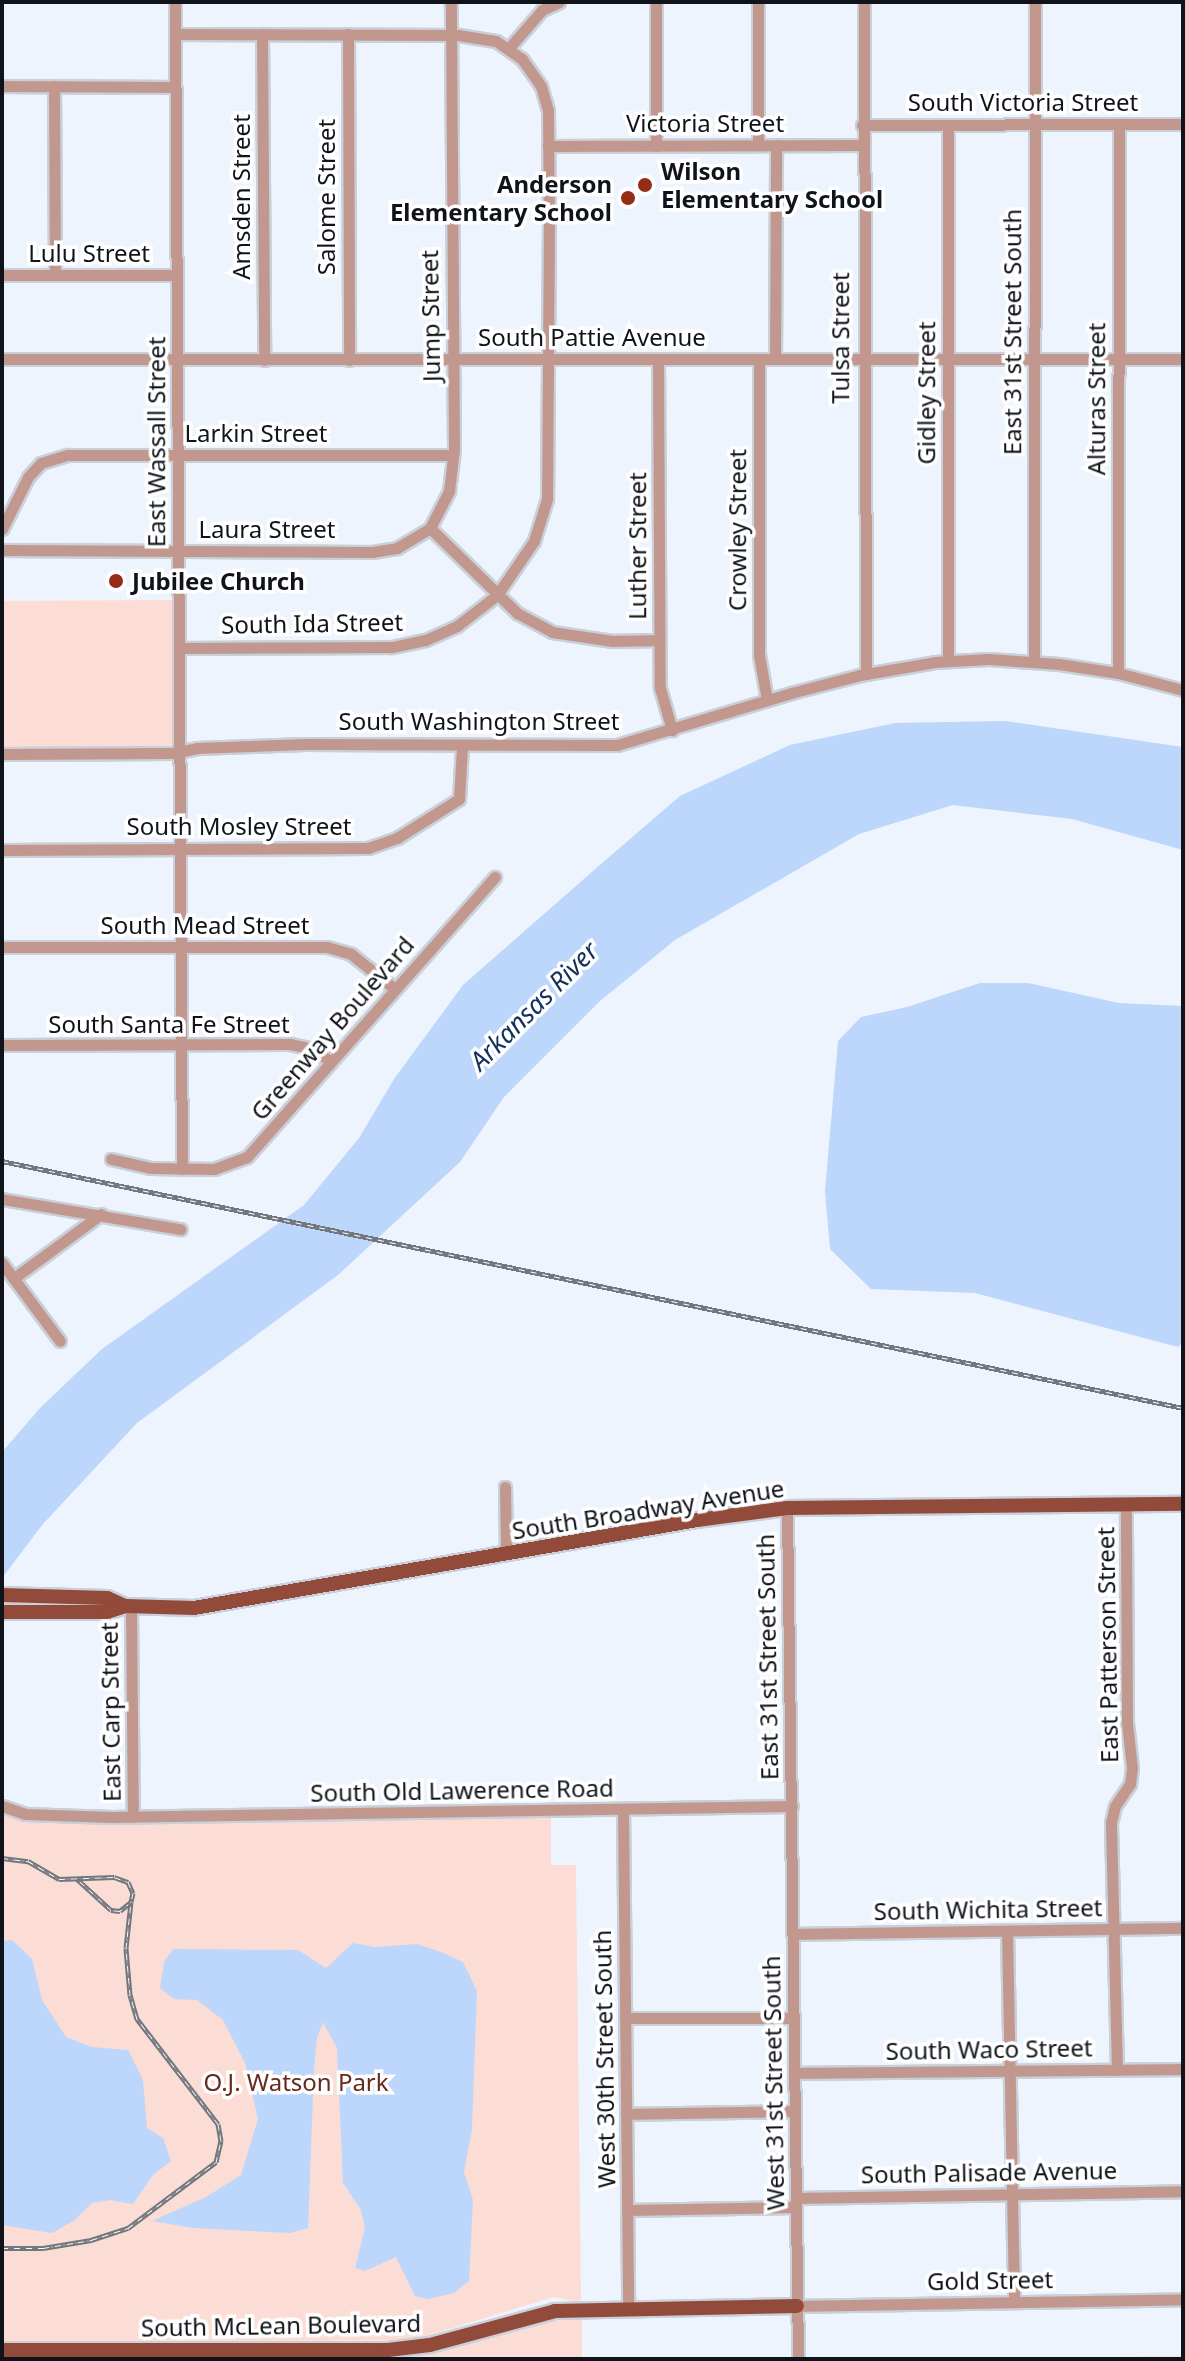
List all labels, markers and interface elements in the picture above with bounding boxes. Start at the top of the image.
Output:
street label: South Victoria Street [908,88,1138,116]
street label: Victoria Street [626,109,784,137]
street label: Amsden Street [227,114,255,280]
street label: Salome Street [312,119,340,275]
place label: Wilson Elementary School [661,157,883,213]
place label: Anderson Elementary School [390,170,612,226]
marker: Wilson Elementary School [636,176,654,194]
marker: Anderson Elementary School [619,189,637,207]
street label: East 31st Street South [998,209,1026,455]
street label: Lulu Street [28,239,150,267]
street label: Jump Street [414,250,446,382]
street label: Tulsa Street [826,272,854,404]
street label: Gidley Street [912,321,940,465]
street label: South Pattie Avenue [478,323,706,351]
street label: Alturas Street [1082,323,1110,475]
street label: East Wassall Street [142,337,170,547]
street label: Larkin Street [184,419,328,447]
street label: Crowley Street [723,449,751,611]
street label: Luther Street [623,472,651,620]
street label: Laura Street [198,515,336,543]
place label: Jubilee Church [132,567,305,595]
marker: Jubilee Church [107,572,125,590]
street label: South Ida Street [221,607,403,639]
street label: South Washington Street [339,707,619,735]
street label: South Mosley Street [127,812,351,840]
street label: South Mead Street [100,911,310,939]
street label: Greenway Boulevard [244,930,420,1126]
water label: Arkansas River [463,935,605,1077]
street label: South Santa Fe Street [48,1010,290,1038]
street label: South Broadway Avenue [510,1473,786,1545]
street label: East Patterson Street [1091,1527,1123,1763]
street label: East 31st Street South [750,1534,784,1780]
street label: East Carp Street [94,1622,126,1802]
street label: South Old Lawerence Road [310,1773,614,1807]
street label: South Wichita Street [873,1893,1103,1925]
street label: West 30th Street South [587,1930,621,2188]
street label: West 31st Street South [756,1955,790,2211]
street label: South Waco Street [885,2033,1093,2065]
park label: O.J. Watson Park [203,2068,389,2096]
street label: South Palisade Avenue [861,2155,1117,2189]
street label: Gold Street [927,2265,1053,2295]
street label: South McLean Boulevard [141,2308,421,2342]

